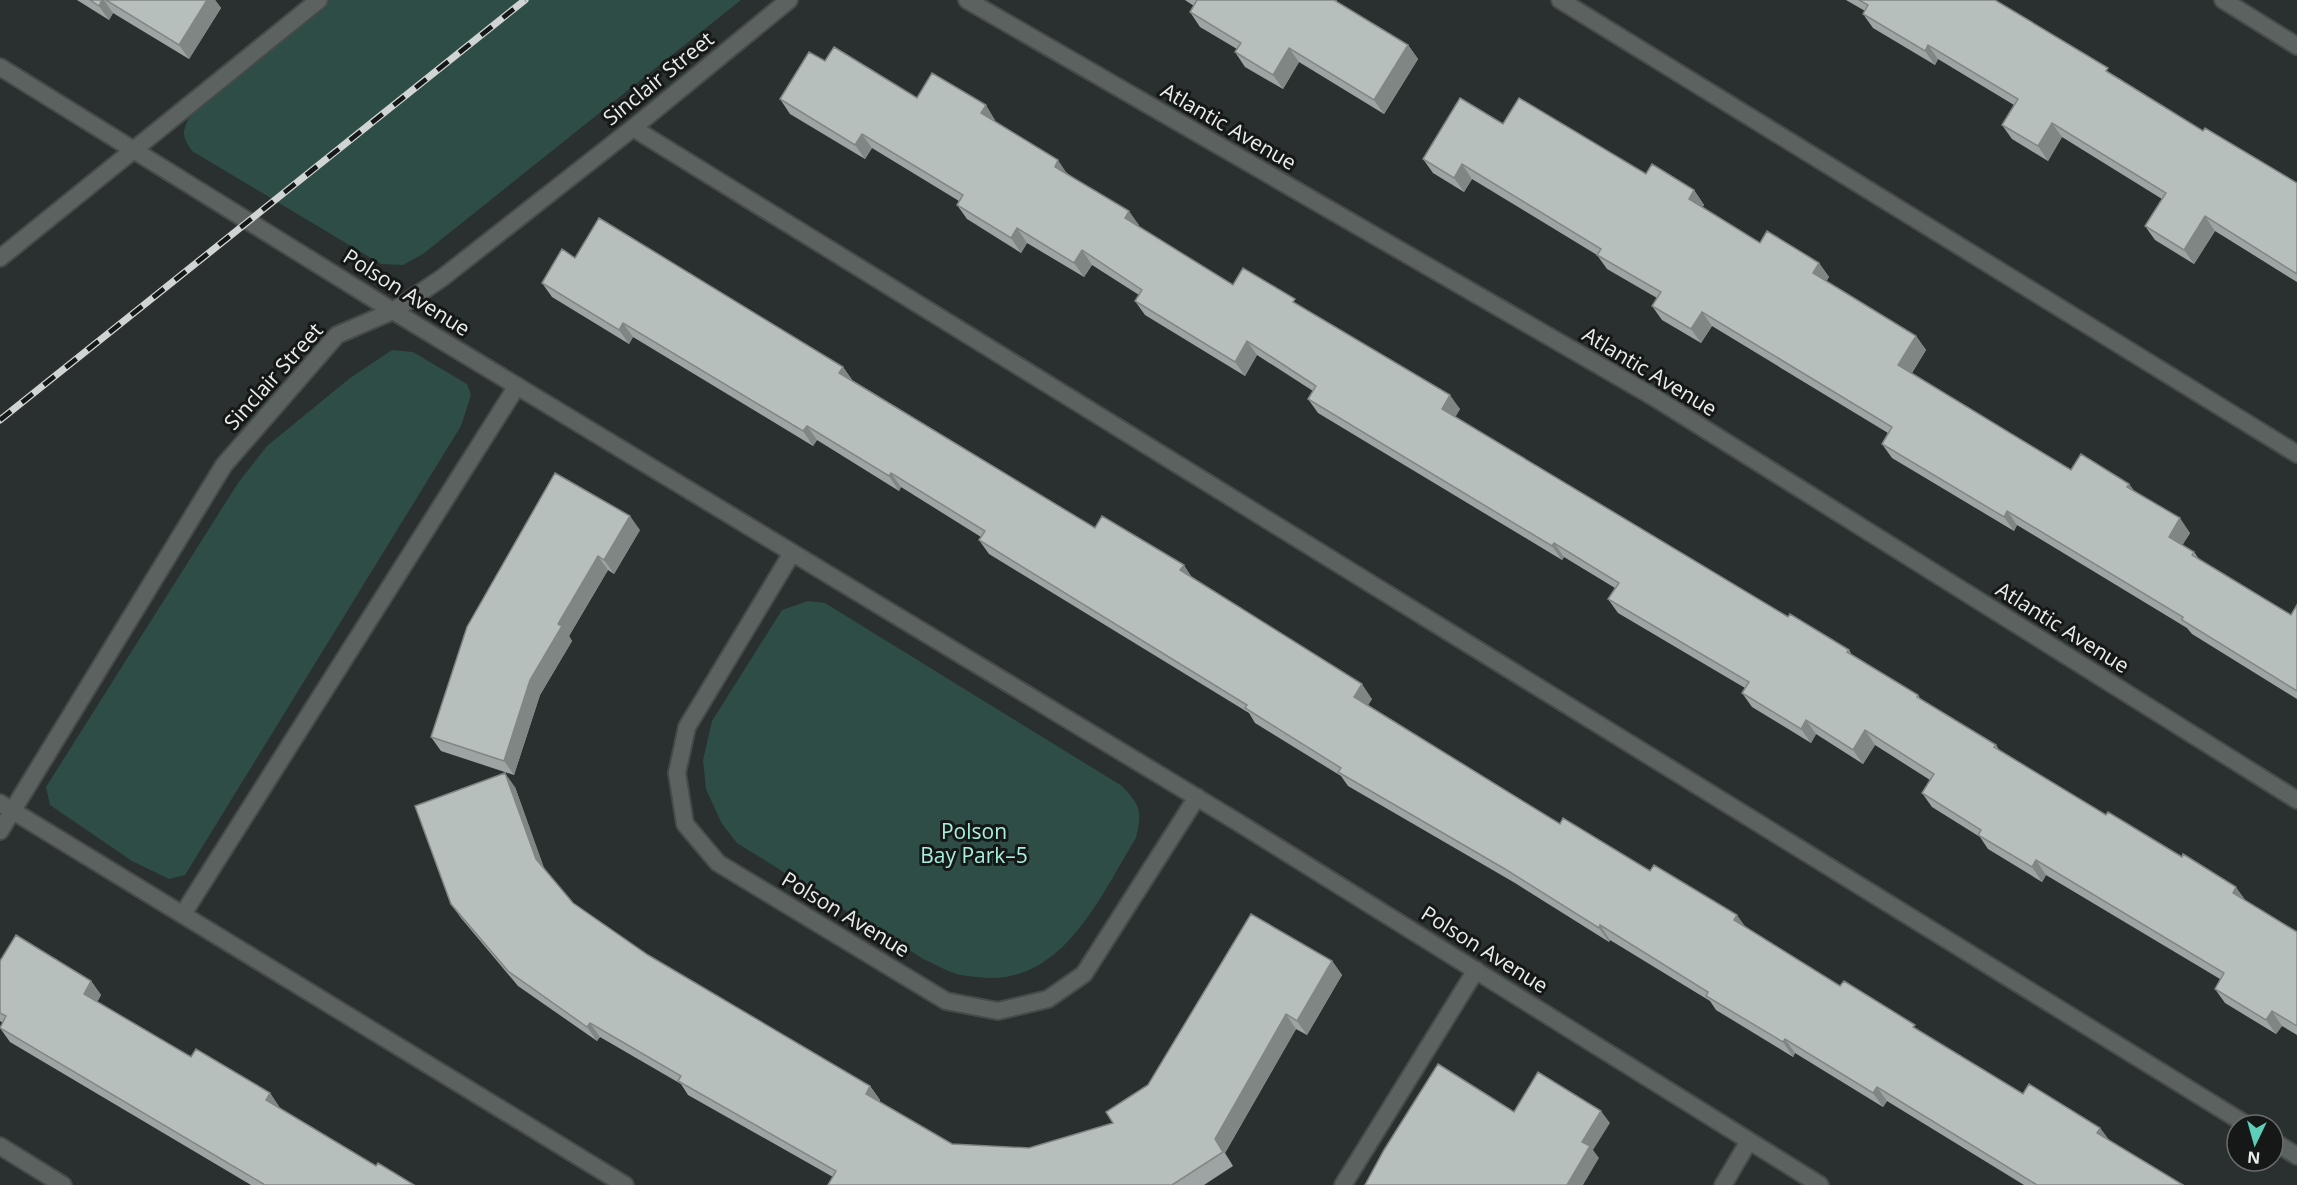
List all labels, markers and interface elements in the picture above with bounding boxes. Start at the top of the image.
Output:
street label: Sinclair Street [597,25,719,131]
street label: Atlantic Avenue [1156,76,1302,176]
street label: Polson Avenue [338,242,476,342]
street label: Sinclair Street [218,317,328,435]
street label: Atlantic Avenue [1578,320,1722,422]
street label: Atlantic Avenue [1991,575,2135,679]
park label: Polson Bay Park–5 [920,817,1028,869]
street label: Polson Avenue [777,865,915,963]
street label: Polson Avenue [1416,899,1554,999]
north arrow [2225,1113,2285,1173]
text: N [2246,1146,2261,1169]

